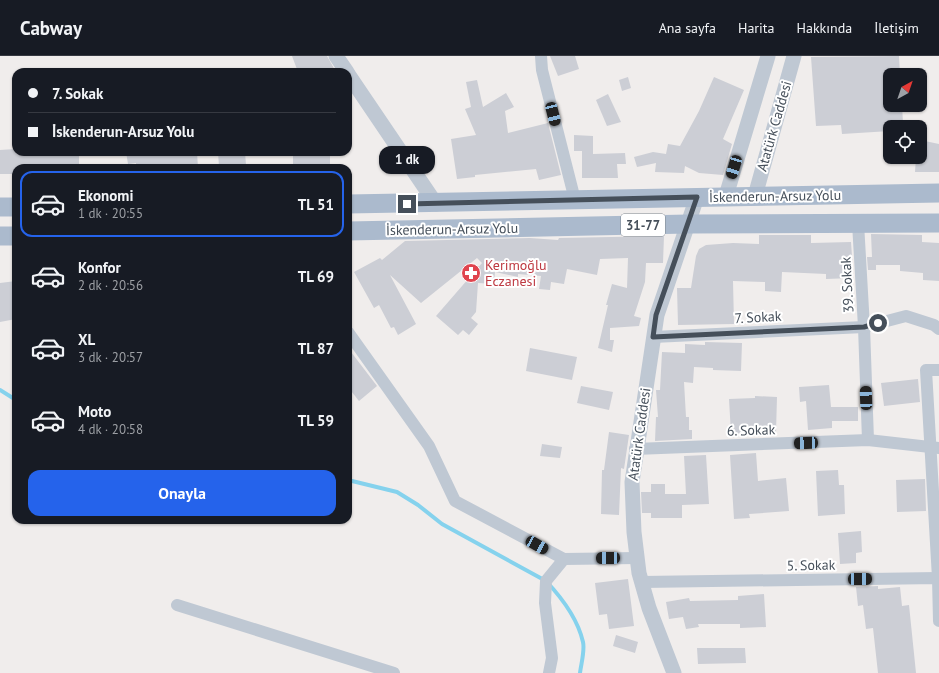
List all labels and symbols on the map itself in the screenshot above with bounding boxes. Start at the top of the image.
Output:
north arrow [883,68,927,112]
street label: Atatürk Caddesi [752,79,796,173]
car [544,101,562,127]
callout: 1 dk [379,146,435,174]
car [725,154,743,180]
street label: İskenderun-Arsuz Yolu [709,186,841,206]
route end [398,195,416,213]
road number: 31-77 [621,214,665,236]
street label: İskenderun-Arsuz Yolu [386,219,518,239]
place label: Kerimoğlu Eczanesi [485,256,547,290]
street label: 39. Sokak [837,256,857,314]
pharmacy icon: Kerimoğlu Eczanesi [460,262,482,284]
street label: 7. Sokak [734,307,782,327]
route start [869,314,887,332]
car [860,386,872,410]
street label: Atatürk Caddesi [624,387,654,481]
street label: 6. Sokak [726,420,776,440]
car [794,437,818,449]
car [524,534,550,556]
car [596,552,620,564]
street label: 5. Sokak [787,556,836,574]
car [848,573,872,585]

